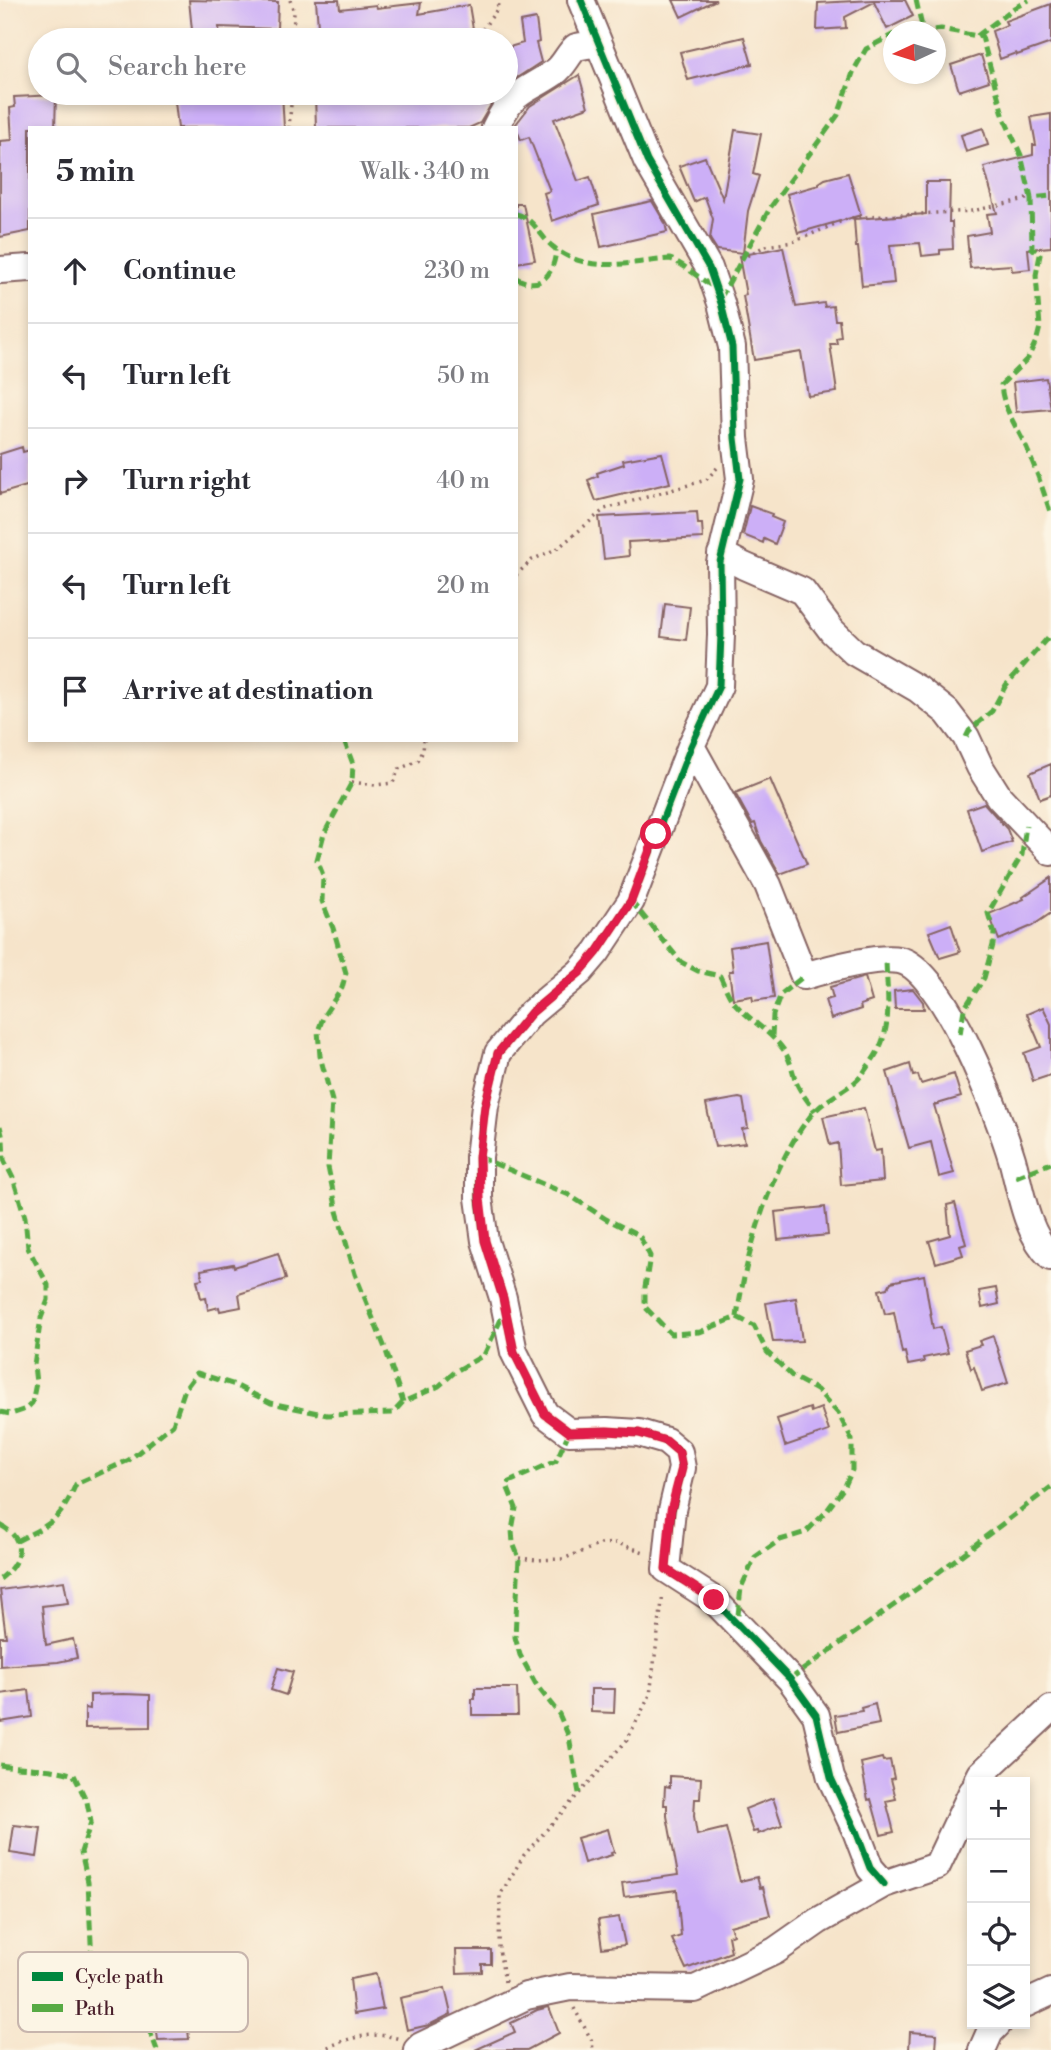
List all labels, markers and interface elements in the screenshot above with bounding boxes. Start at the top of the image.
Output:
north arrow [883,21,946,84]
search box [28,28,518,105]
icon: search [52,48,90,86]
text: Search here [108,51,247,83]
text: 5 min [56,153,135,191]
text: Walk · 340 m [360,158,490,186]
icon: ahead [56,252,94,290]
text: Continue [123,255,236,287]
text: 230 m [424,257,490,285]
icon: left [56,357,94,395]
text: Turn left [123,360,231,392]
text: 50 m [437,362,490,390]
icon: right [56,462,94,500]
text: Turn right [123,465,251,497]
text: 40 m [436,467,490,495]
icon: left [56,567,94,605]
text: Turn left [123,570,231,602]
text: 20 m [437,572,490,600]
icon: arrive [56,672,94,710]
text: Arrive at destination [123,675,373,707]
route start [640,818,671,849]
route end [698,1584,729,1615]
map controls [967,1777,1030,2029]
button: + [967,1777,1030,1840]
button: − [967,1840,1030,1903]
button: locate [967,1903,1030,1966]
legend [18,1952,248,2032]
text: Cycle path [75,1965,164,1989]
button: layers [967,1966,1030,2029]
text: Path [75,1997,115,2021]

